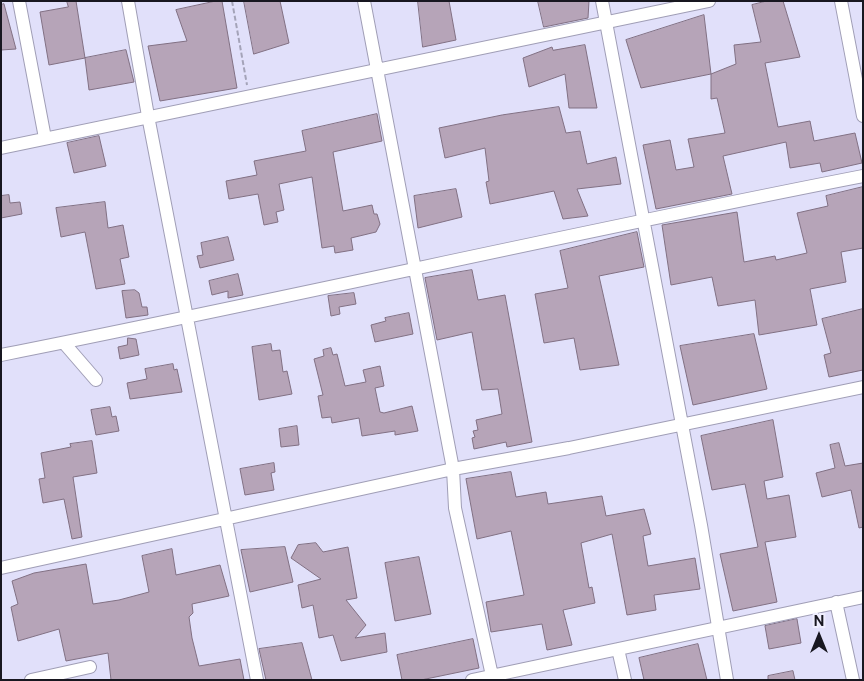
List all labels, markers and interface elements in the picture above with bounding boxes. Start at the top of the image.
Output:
north arrow [794,611,844,661]
text: N [814,613,824,629]

